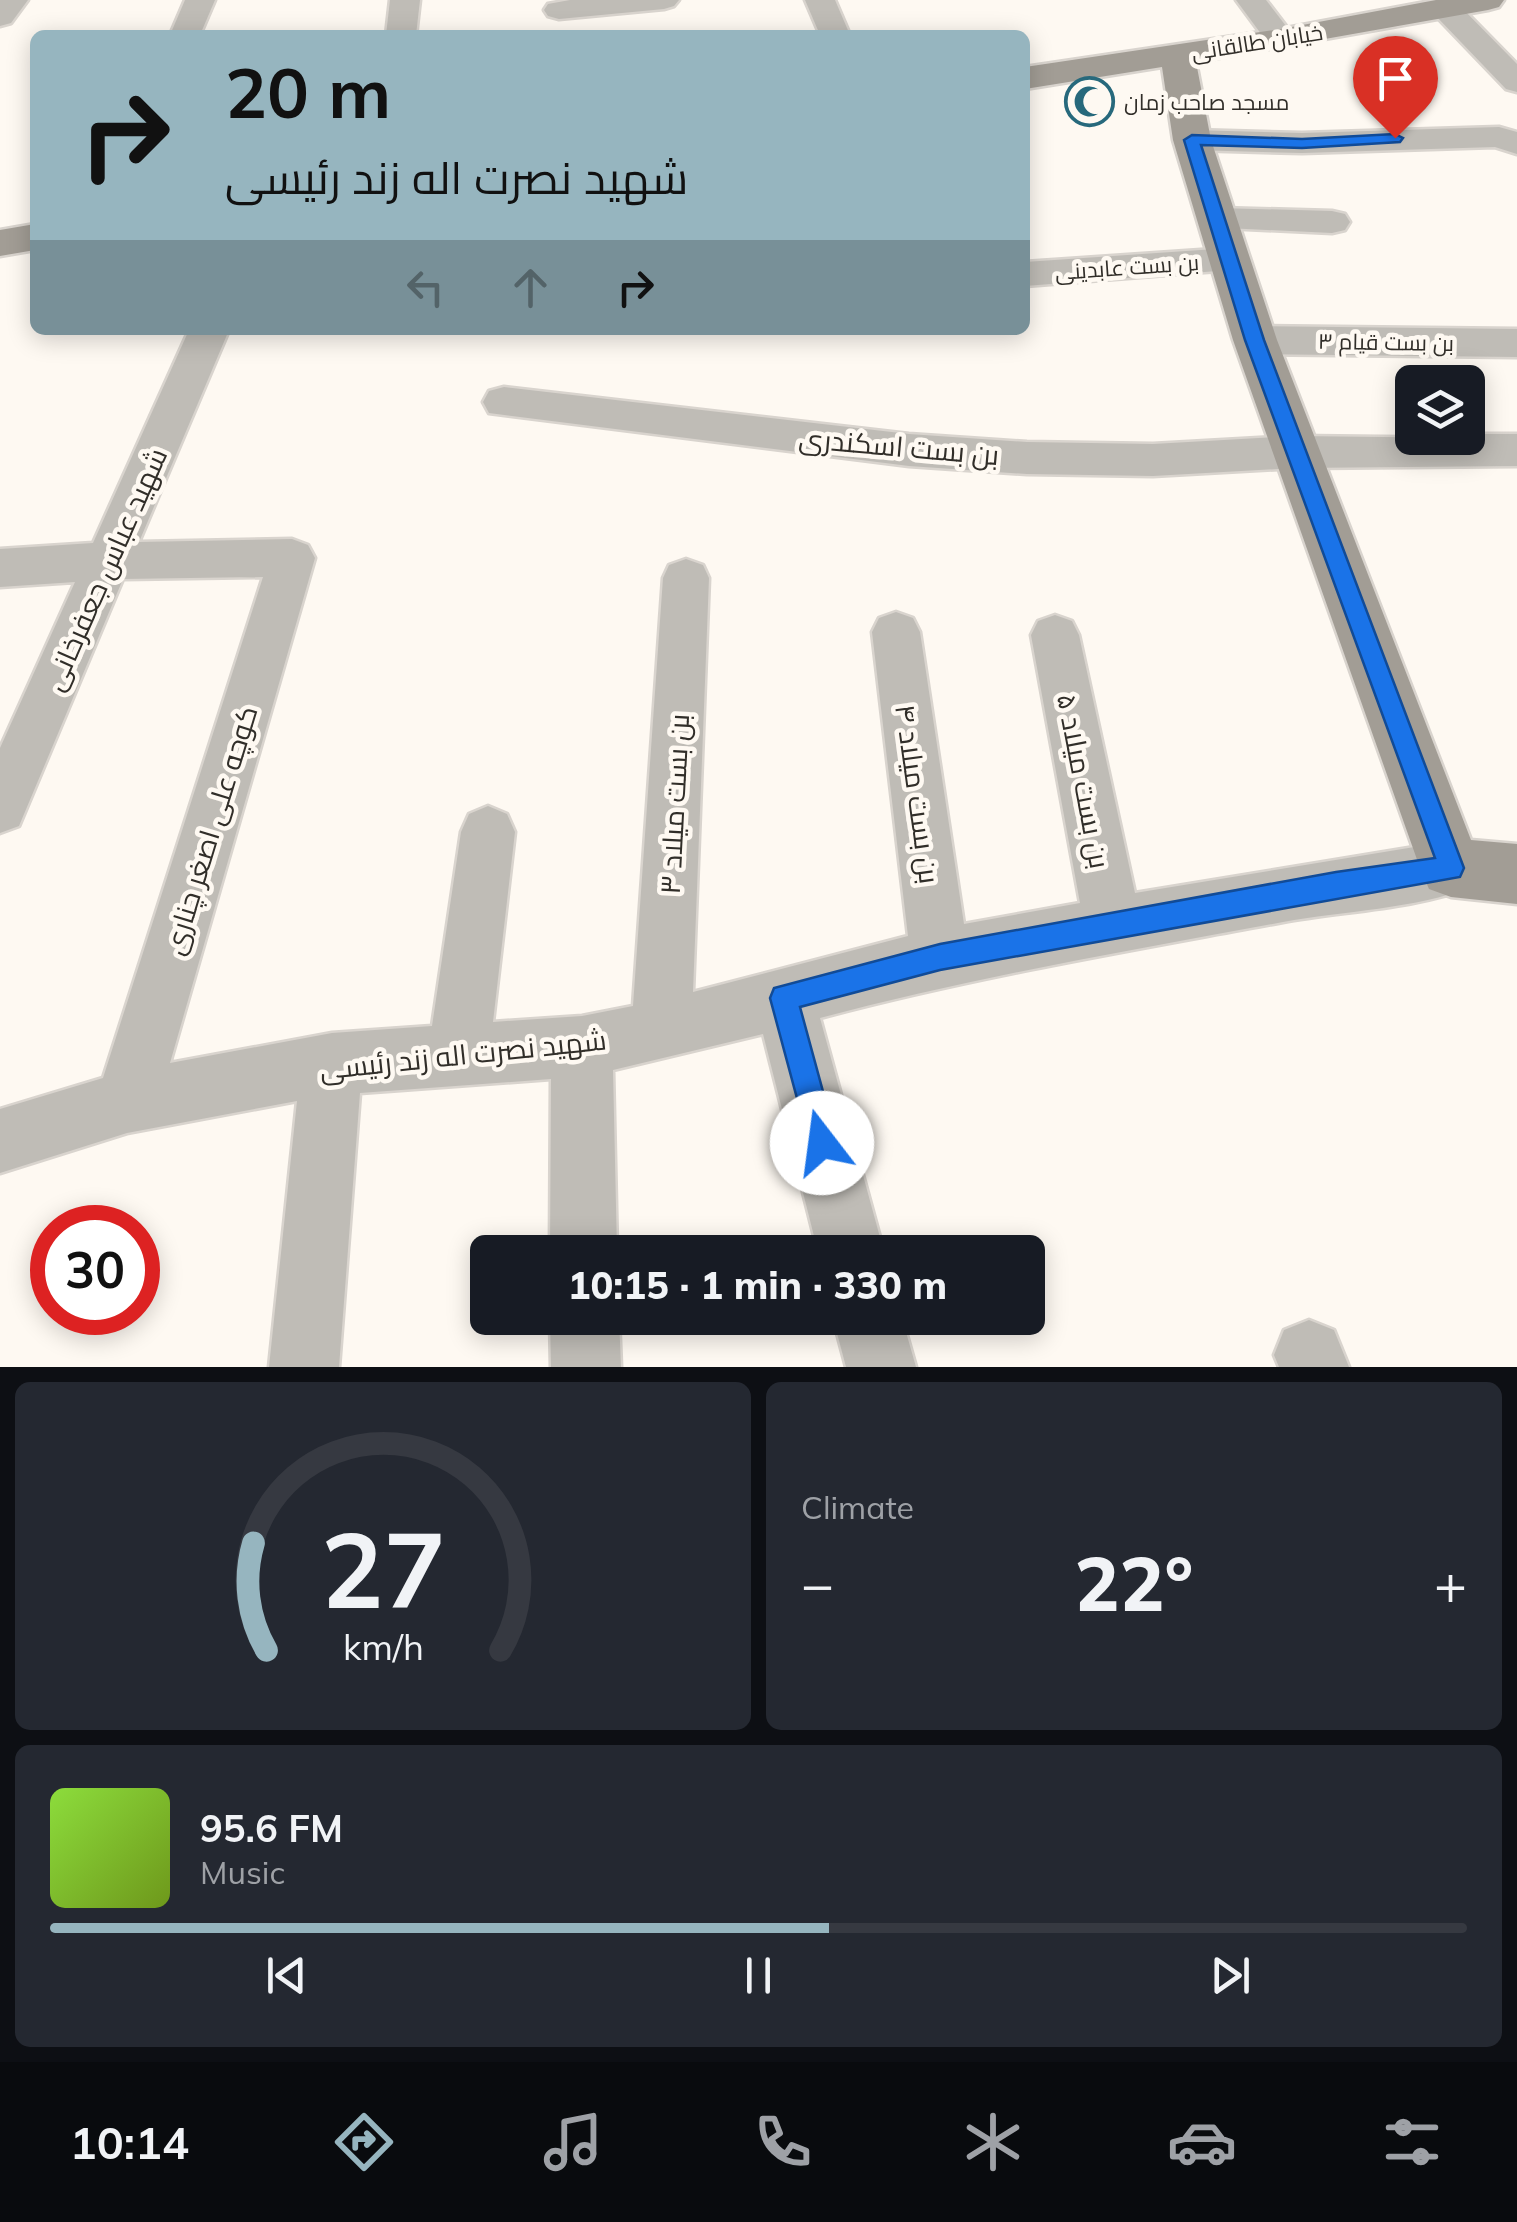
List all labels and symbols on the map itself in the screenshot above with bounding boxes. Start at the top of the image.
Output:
street label: خیابان طالقانی [1189,18,1325,66]
pin [1353,36,1438,139]
mosque icon: مسجد صاحب زمان [1063,76,1115,128]
place label: مسجد صاحب زمان [1124,88,1289,116]
street label: بن بست عابدینی [1054,248,1200,286]
street label: بن بست قیام ۳ [1318,327,1454,359]
street label: بن بست اسکندری [797,420,1001,472]
street label: شهید عباس جعفرخانی [36,442,174,696]
street label: بن بست میلاد ۵ [1050,691,1118,871]
street label: کوچه علی اصغر چناری [155,701,266,959]
street label: بن بست میلاد ۴ [888,702,948,886]
street label: بن بست میلاد ۳ [652,713,696,895]
street label: شهید نصرت اله زند رئیسی [318,1022,608,1086]
position arrow [770,1091,874,1195]
speed limit sign: 30 [30,1205,160,1335]

